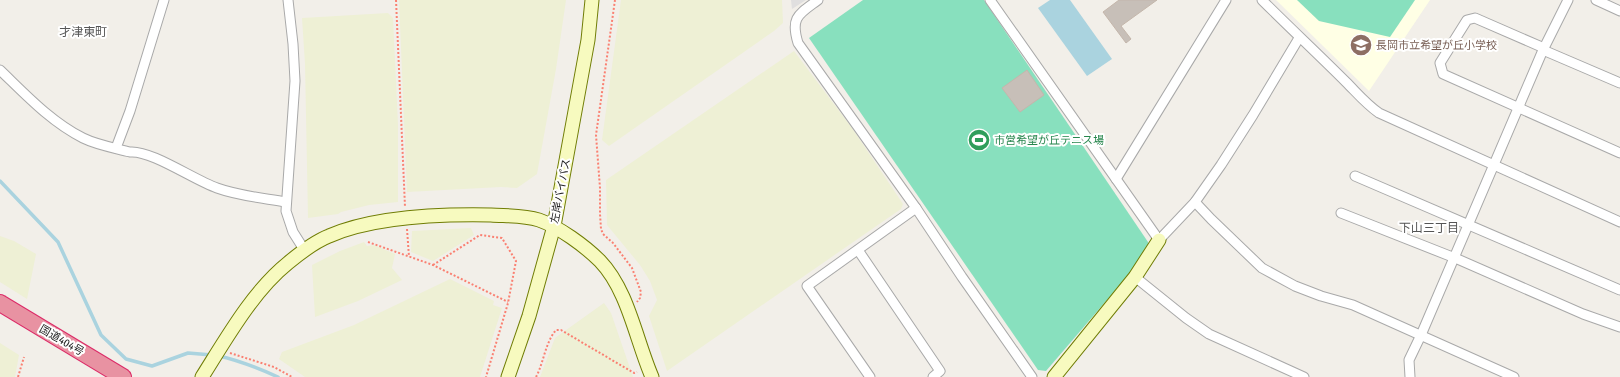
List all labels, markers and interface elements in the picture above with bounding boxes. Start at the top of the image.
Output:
district label: 才津東町 [59,25,107,39]
school or university icon: 長岡市立希望が丘小学校 [1348,32,1374,58]
place label: 長岡市立希望が丘小学校 [1376,39,1497,52]
sports icon: 市営希望が丘テニス場 [966,127,992,153]
place label: 市営希望が丘テニス場 [994,134,1104,147]
street label: 左岸バイパス [548,158,573,225]
district label: 下山三丁目 [1399,221,1459,235]
street label: 国道404号 [37,322,86,358]

